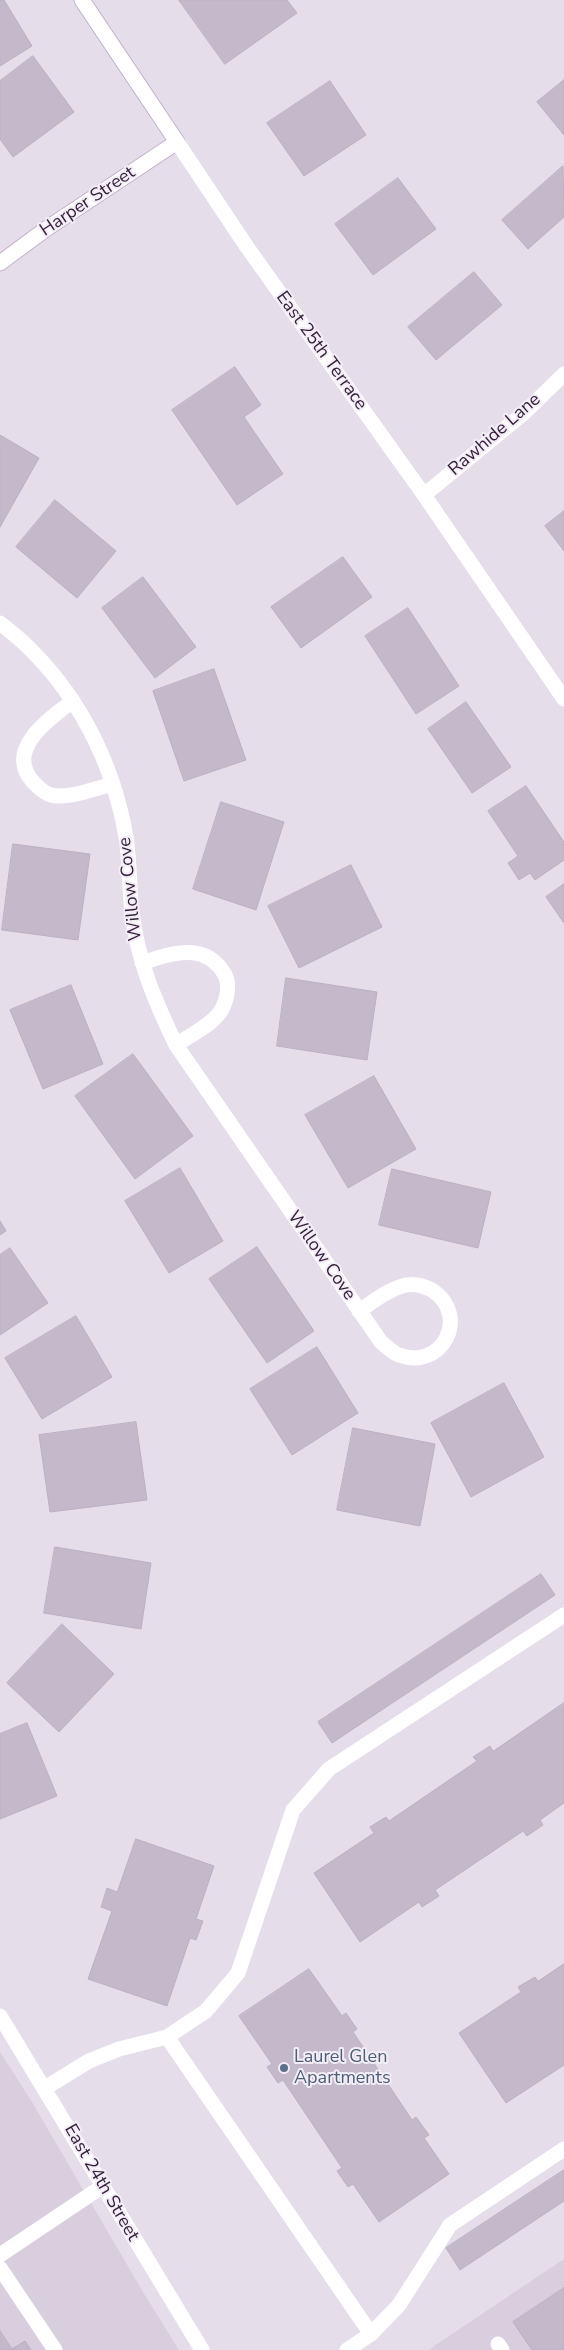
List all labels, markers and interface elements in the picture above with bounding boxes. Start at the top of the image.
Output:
street label: Harper Street [36,162,140,242]
street label: East 25th Terrace [271,288,371,414]
street label: Rawhide Lane [445,389,545,481]
street label: Willow Cove [115,836,147,942]
street label: Willow Cove [282,1207,360,1305]
place label: Laurel Glen Apartments [294,2047,391,2090]
marker: Laurel Glen Apartments [278,2062,290,2074]
street label: East 24th Street [59,2121,143,2245]

